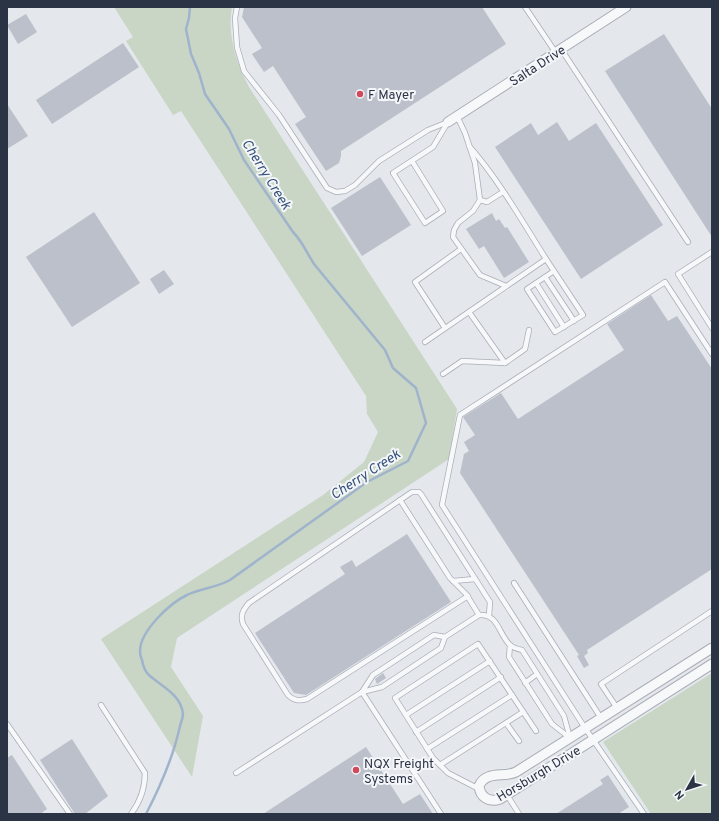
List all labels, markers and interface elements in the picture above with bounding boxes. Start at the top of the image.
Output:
street label: Salta Drive [507,43,569,91]
place label: F Mayer [368,88,414,104]
marker: F Mayer [355,89,365,99]
water label: Cherry Creek [237,136,295,214]
water label: Cherry Creek [328,446,405,504]
street label: Horsburgh Drive [494,743,584,806]
place label: NQX Freight Systems [364,757,434,788]
marker: NQX Freight Systems [351,765,361,775]
north arrow [667,769,707,809]
text: N [672,787,688,802]

